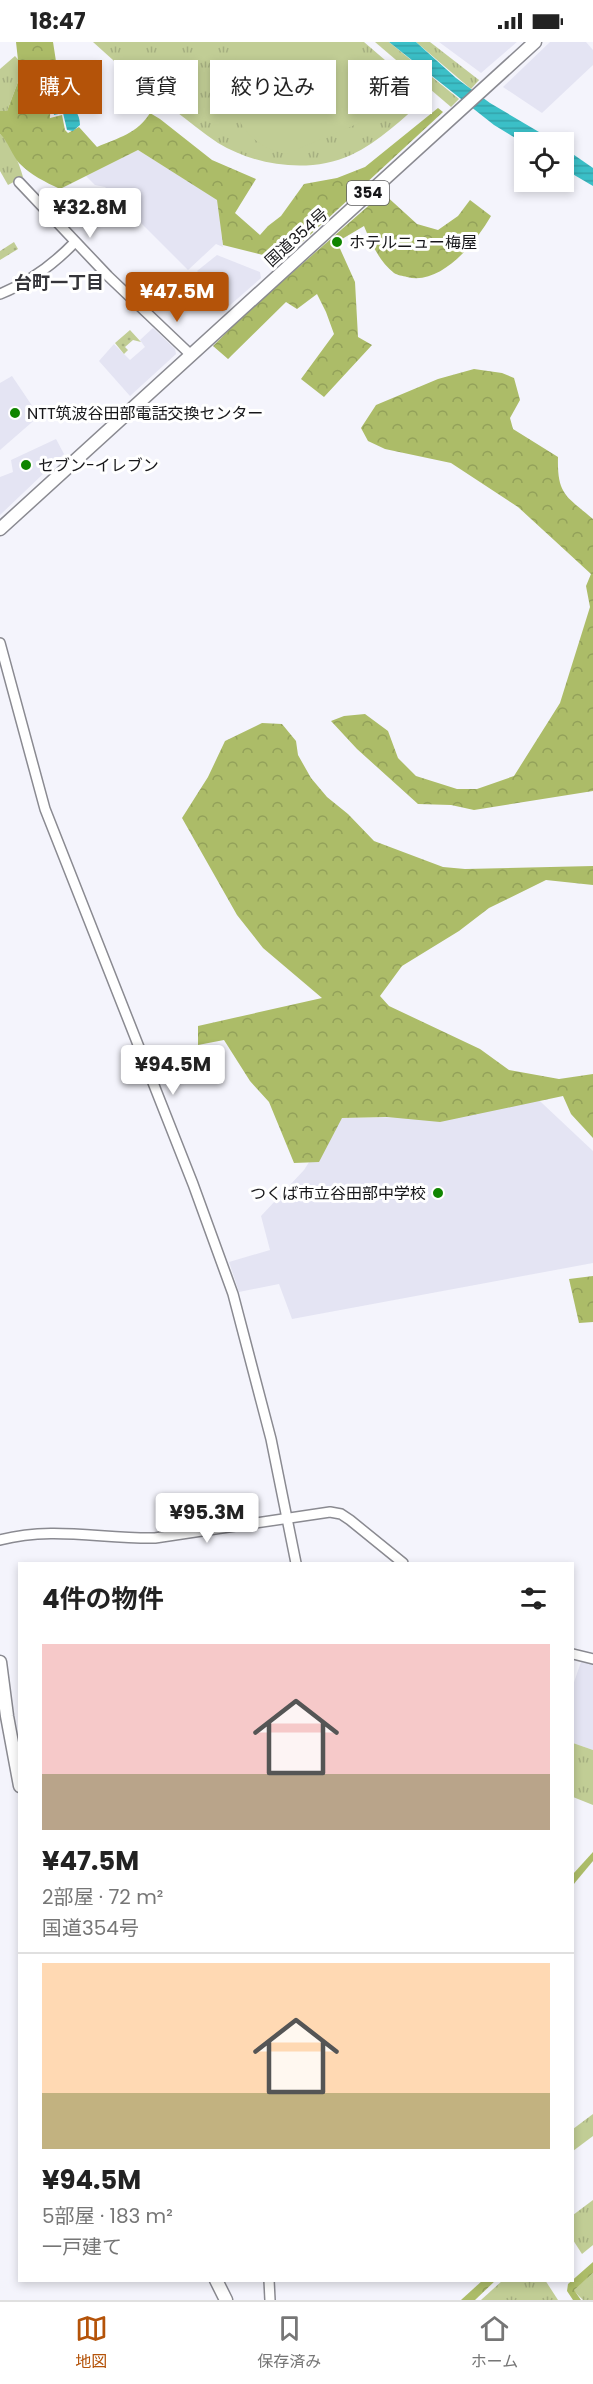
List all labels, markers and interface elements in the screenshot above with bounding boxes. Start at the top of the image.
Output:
text: 18:47 [30,6,85,37]
chip: 購入 [18,60,102,114]
chip: 賃貸 [114,60,198,114]
chip: 絞り込み [210,60,336,114]
chip: 新着 [348,60,432,114]
map controls [514,132,574,192]
button: locate [514,132,574,192]
road number: 354 [347,181,389,205]
pin: ¥32.8M [41,188,139,239]
text: ¥32.8M [53,193,127,221]
street label: 国道354号 [260,203,333,272]
place label: ホテルニュー梅屋 [349,231,477,254]
marker: ホテルニュー梅屋 [330,235,344,249]
district label: 台町一丁目 [14,270,104,295]
pin: ¥47.5M [128,272,226,323]
text: ¥47.5M [140,277,214,305]
place label: NTT筑波谷田部電話交換センター [27,402,264,425]
marker: NTT筑波谷田部電話交換センター [8,406,22,420]
place label: セブン-イレブン [38,454,159,477]
marker: セブン-イレブン [19,458,33,472]
pin: ¥94.5M [124,1045,222,1096]
text: ¥94.5M [135,1050,211,1078]
place label: つくば市立谷田部中学校 [250,1182,426,1205]
marker: つくば市立谷田部中学校 [431,1186,445,1200]
pin: ¥95.3M [158,1493,256,1544]
text: ¥95.3M [170,1498,244,1526]
text: 4件の物件 [42,1581,164,1617]
icon: filters [517,1582,550,1615]
icon: home [242,1683,350,1791]
text: ¥47.5M [42,1843,139,1879]
text: 2部屋 · 72 m² [42,1883,163,1911]
text: 国道354号 [42,1914,139,1942]
icon: home [242,2002,350,2110]
text: ¥94.5M [42,2162,141,2198]
text: 5部屋 · 183 m² [42,2202,173,2230]
text: 一戸建て [42,2233,122,2261]
tab: 地図 [75,2312,108,2374]
tab: 保存済み [257,2312,321,2374]
tab: ホーム [471,2312,518,2374]

